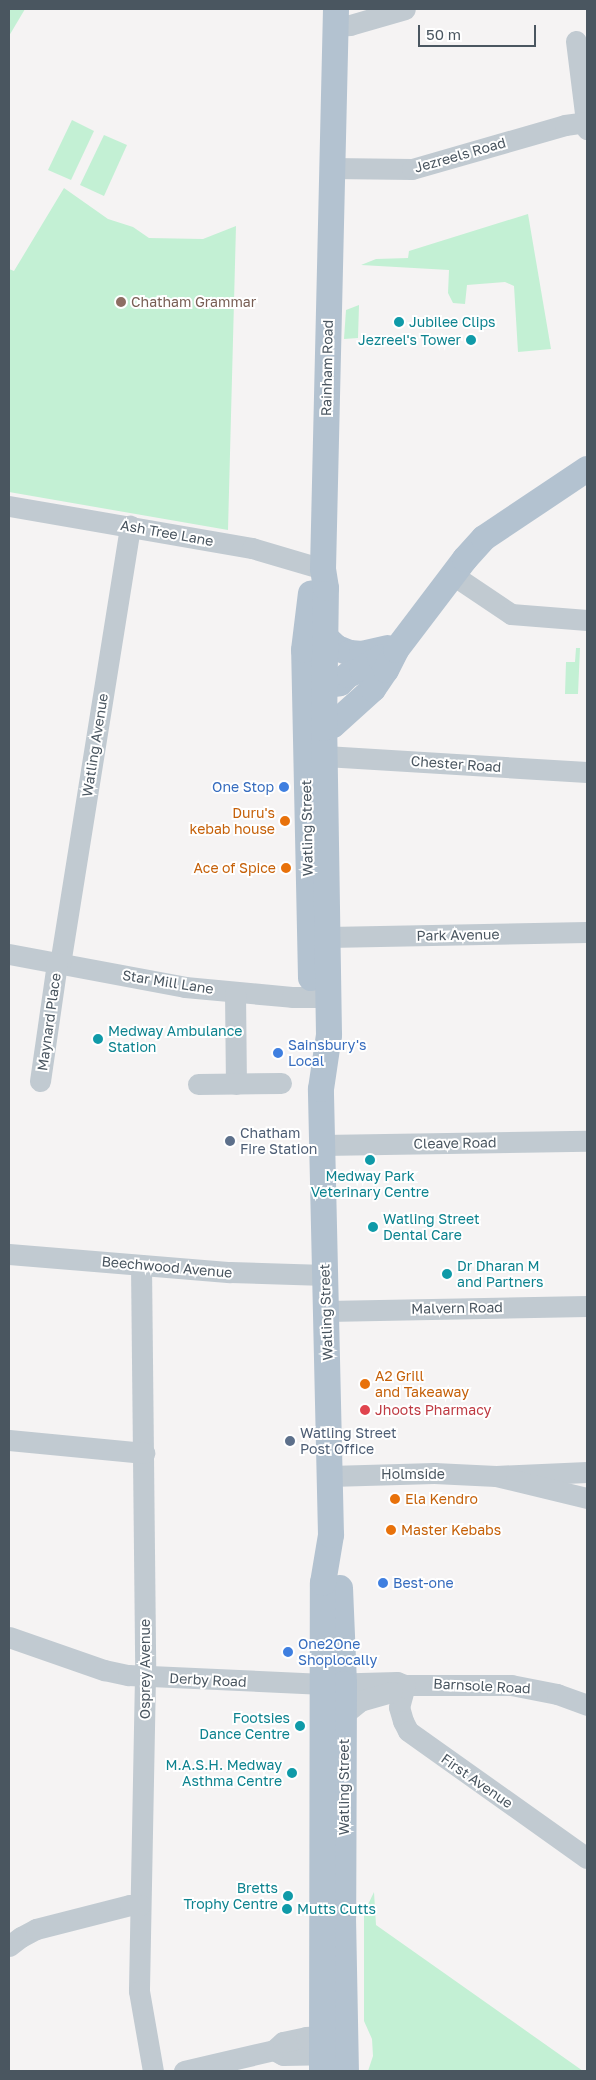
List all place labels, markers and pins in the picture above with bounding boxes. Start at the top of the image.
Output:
place label: Chatham Grammar [131,294,256,310]
marker: Chatham Grammar [115,296,127,308]
place label: Jubilee Clips [409,314,495,330]
marker: Jubilee Clips [393,316,405,328]
place label: Jezreel's Tower [358,332,461,348]
marker: Jezreel's Tower [465,334,477,346]
place label: One Stop [212,779,274,795]
marker: One Stop [278,781,290,793]
place label: Duru's kebab house [190,805,275,838]
marker: Duru's kebab house [279,815,291,827]
place label: Ace of Spice [194,860,276,876]
marker: Ace of Spice [280,862,292,874]
place label: Medway Ambulance Station [108,1023,242,1056]
marker: Medway Ambulance Station [92,1033,104,1045]
place label: Sainsbury's Local [288,1037,367,1070]
marker: Sainsbury's Local [272,1047,284,1059]
place label: Chatham Fire Station [240,1125,317,1158]
marker: Chatham Fire Station [224,1135,236,1147]
marker: Medway Park Veterinary Centre [364,1154,376,1166]
place label: Medway Park Veterinary Centre [311,1168,429,1200]
place label: Watling Street Dental Care [383,1211,480,1244]
marker: Watling Street Dental Care [367,1221,379,1233]
place label: Dr Dharan M and Partners [457,1258,544,1290]
marker: Dr Dharan M and Partners [441,1268,453,1280]
place label: A2 Grill and Takeaway [375,1368,469,1400]
marker: A2 Grill and Takeaway [359,1378,371,1390]
place label: Jhoots Pharmacy [375,1402,491,1418]
marker: Jhoots Pharmacy [359,1404,371,1416]
place label: Watling Street Post Office [300,1425,397,1458]
marker: Watling Street Post Office [284,1435,296,1447]
place label: Ela Kendro [405,1491,478,1507]
marker: Ela Kendro [389,1493,401,1505]
place label: Master Kebabs [401,1522,501,1538]
marker: Master Kebabs [385,1524,397,1536]
place label: Best-one [393,1575,454,1591]
marker: Best-one [377,1577,389,1589]
place label: One2One Shoplocally [298,1636,377,1668]
marker: One2One Shoplocally [282,1646,294,1658]
place label: Footsies Dance Centre [199,1710,290,1742]
marker: Footsies Dance Centre [294,1720,306,1732]
place label: M.A.S.H. Medway Asthma Centre [165,1757,282,1790]
marker: M.A.S.H. Medway Asthma Centre [286,1767,298,1779]
place label: Bretts Trophy Centre [183,1880,278,1912]
marker: Bretts Trophy Centre [282,1890,294,1902]
place label: Mutts Cutts [297,1901,376,1917]
marker: Mutts Cutts [281,1903,293,1915]

